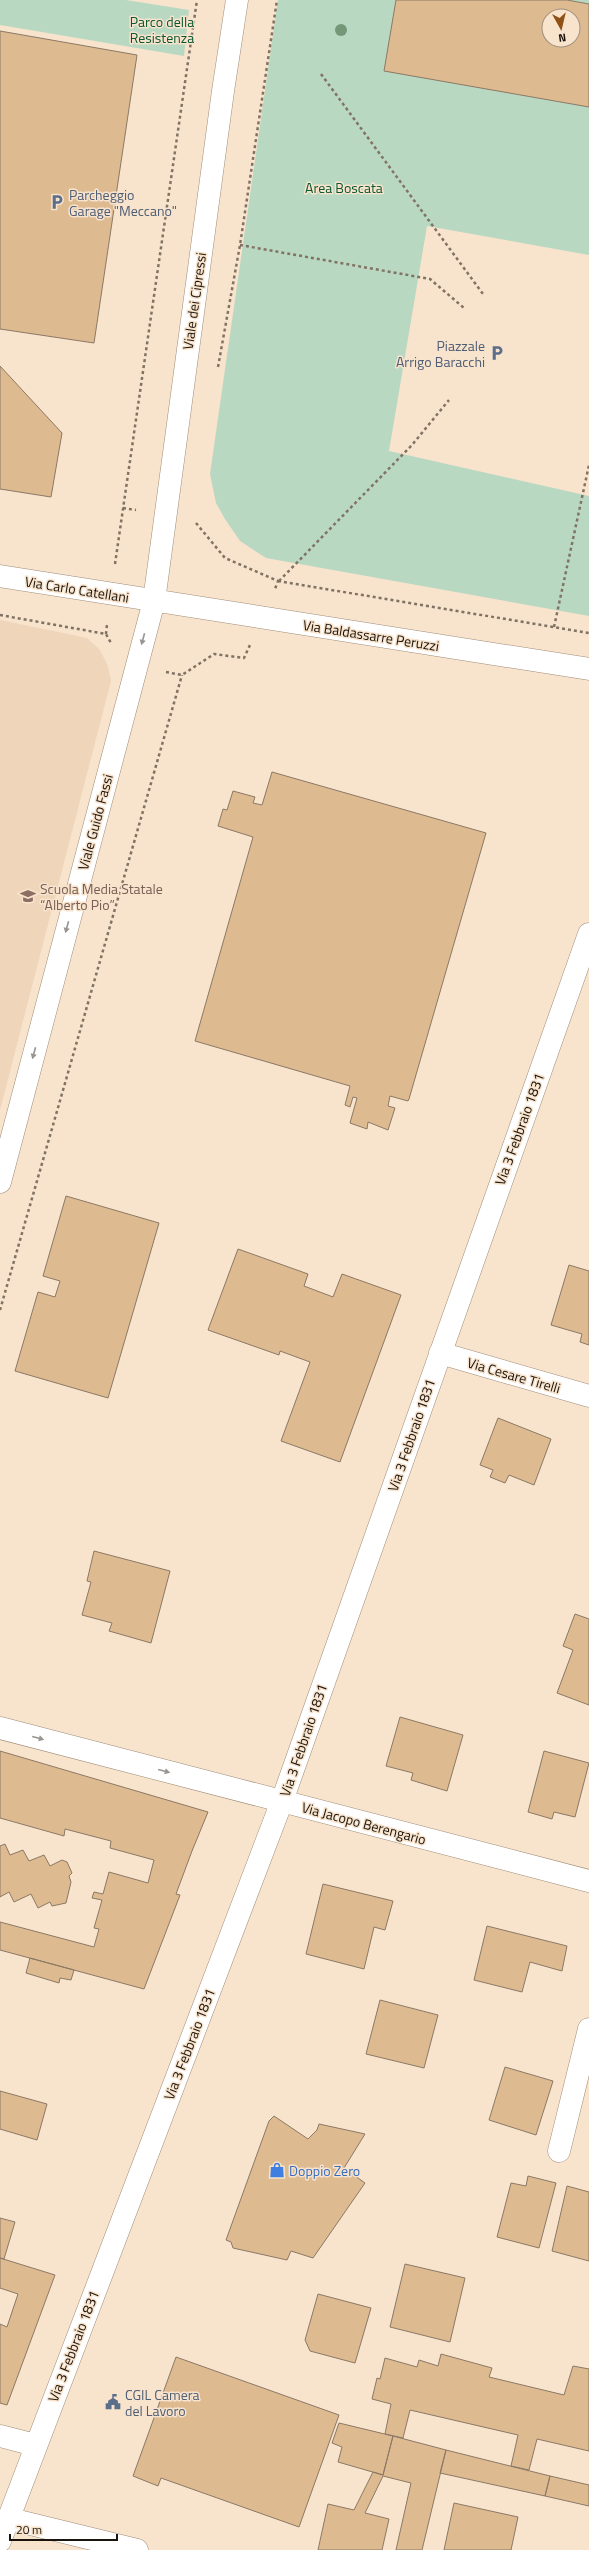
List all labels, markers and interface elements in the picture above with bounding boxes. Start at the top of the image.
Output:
north arrow [541,8,581,48]
park label: Parco della Resistenza [130,11,194,48]
text: N [558,29,567,46]
park label: Area Boscata [305,177,383,198]
place label: Parcheggio Garage "Meccano" [69,184,177,221]
parking icon: Parcheggio Garage "Meccano" [48,193,66,211]
street label: Viale dei Cipressi [177,251,211,351]
place label: Piazzale Arrigo Baracchi [396,335,485,372]
parking icon: Piazzale Arrigo Baracchi [488,344,506,362]
street label: Via Carlo Catellani [23,570,131,608]
street label: Via Baldassarre Peruzzi [301,614,441,656]
one-way arrow [140,633,146,645]
street label: Viale Guido Fassi [72,772,118,872]
place label: Scuola Media Statale “Alberto Pio” [40,878,163,915]
school or university icon: Scuola Media Statale “Alberto Pio” [19,887,37,905]
one-way arrow [64,921,70,933]
one-way arrow [31,1047,37,1059]
street label: Via 3 Febbraio 1831 [489,1070,549,1188]
street label: Via Cesare Tirelli [465,1352,563,1398]
street label: Via 3 Febbraio 1831 [382,1376,440,1494]
street label: Via 3 Febbraio 1831 [274,1681,332,1799]
one-way arrow [32,1735,44,1741]
one-way arrow [157,1768,170,1774]
street label: Via Jacopo Berengario [299,1796,429,1850]
street label: Via 3 Febbraio 1831 [158,1985,220,2103]
place label: Doppio Zero [289,2160,360,2181]
shop icon: Doppio Zero [268,2161,286,2179]
street label: Via 3 Febbraio 1831 [42,2287,104,2405]
place label: CGIL Camera del Lavoro [125,2384,200,2421]
public building icon: CGIL Camera del Lavoro [104,2393,122,2411]
scale bar [10,2516,117,2542]
text: 20 m [16,2520,42,2539]

